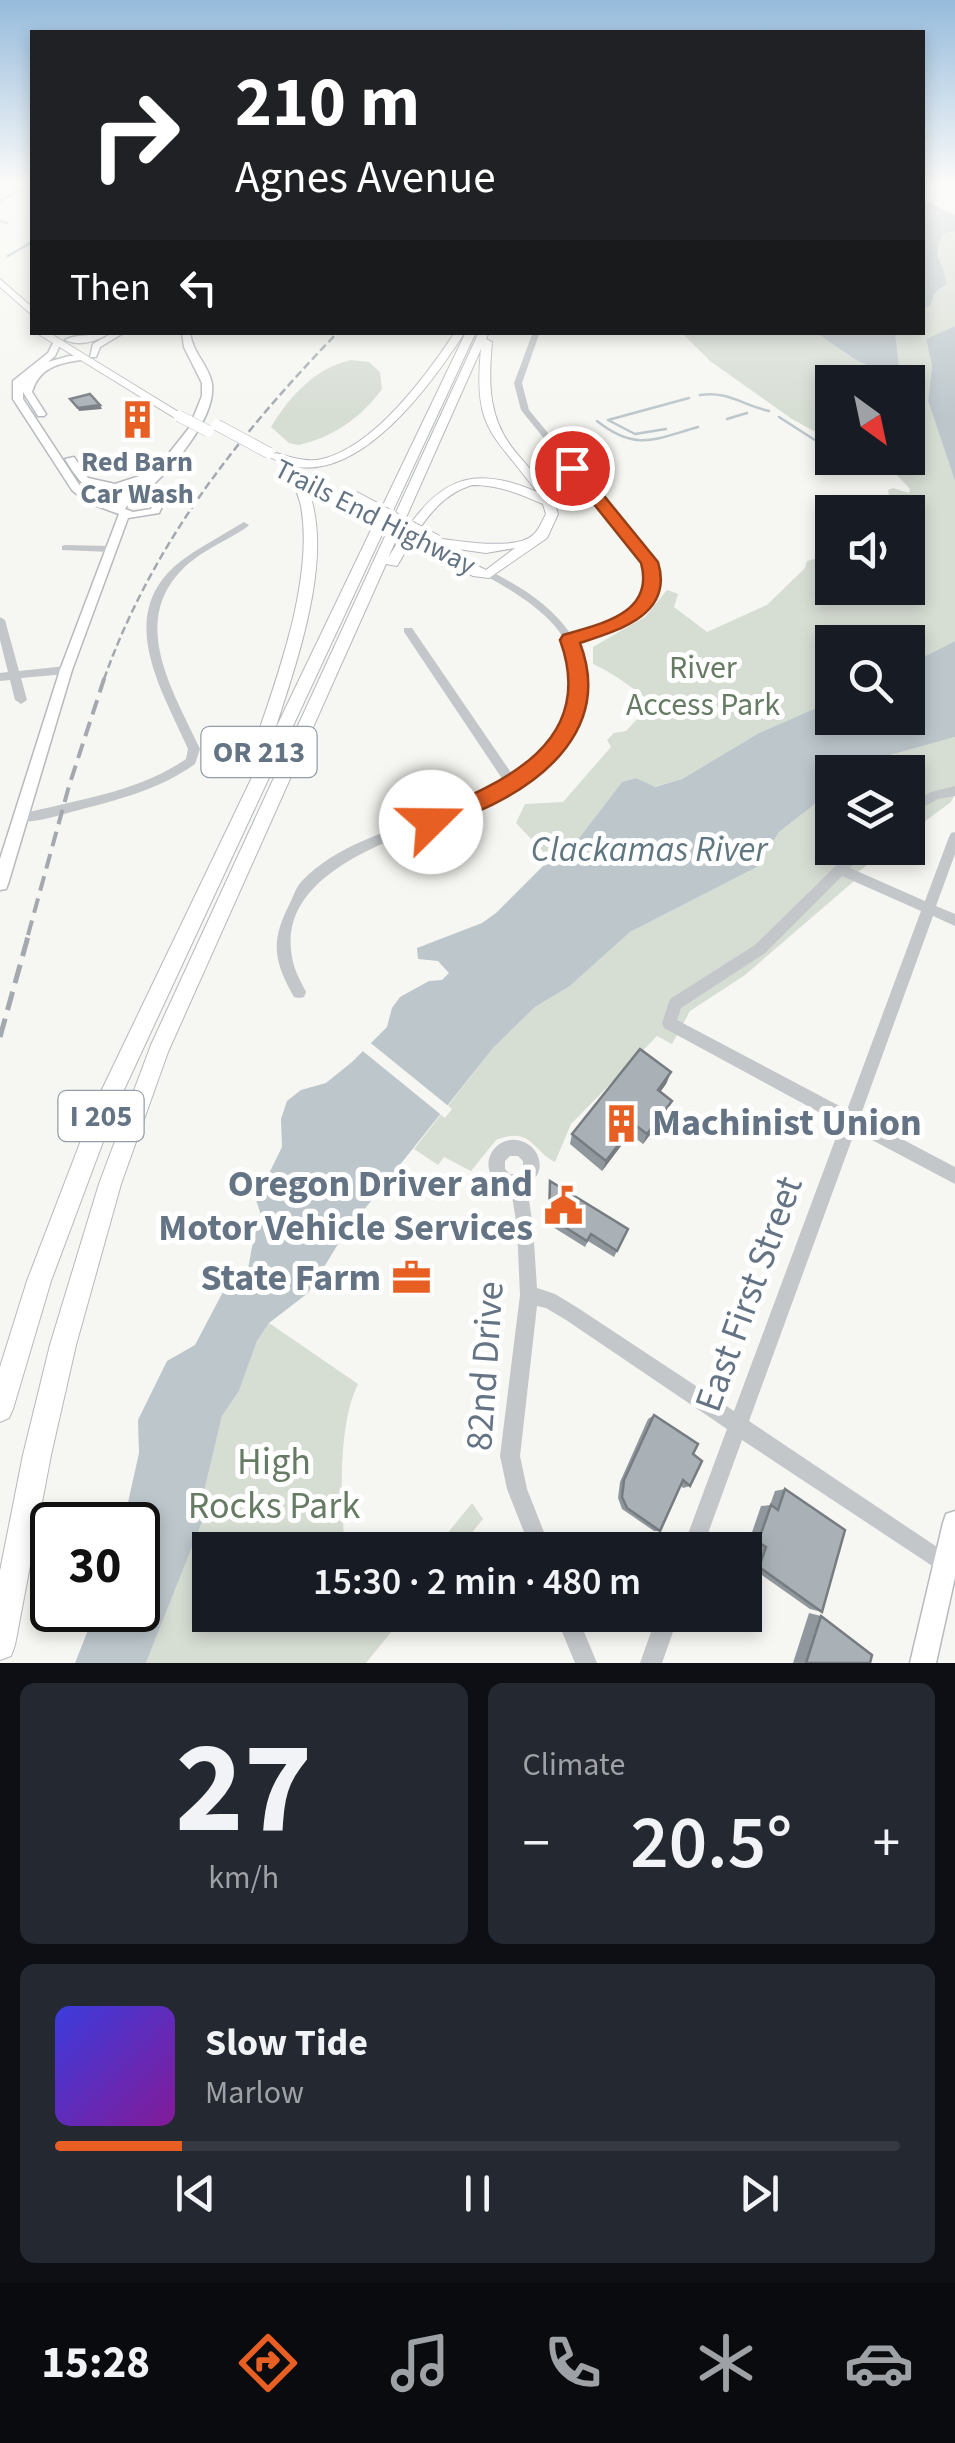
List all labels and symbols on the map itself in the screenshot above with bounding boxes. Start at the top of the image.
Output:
north arrow [815,365,925,475]
building icon: Red Barn Car Wash [116,398,158,440]
pin [530,426,615,511]
place label: Red Barn Car Wash [80,442,194,514]
street label: Trails End Highway [267,449,483,585]
park label: River Access Park [626,645,780,728]
road number: OR 213 [202,727,316,777]
position arrow [379,770,483,874]
water label: Clackamas River [531,825,769,875]
road number: I 205 [58,1091,144,1141]
place label: Machinist Union [652,1096,922,1150]
building icon: Machinist Union [601,1102,643,1144]
place label: Oregon Driver and Motor Vehicle Services [158,1157,533,1255]
street label: East First Street [681,1169,817,1419]
public building icon: Oregon Driver and Motor Vehicle Services [542,1185,584,1227]
place label: State Farm [201,1251,381,1305]
office icon: State Farm [390,1257,432,1299]
street label: 82nd Drive [452,1280,518,1452]
park label: High Rocks Park [188,1435,360,1533]
speed limit sign: 30 [30,1502,160,1632]

